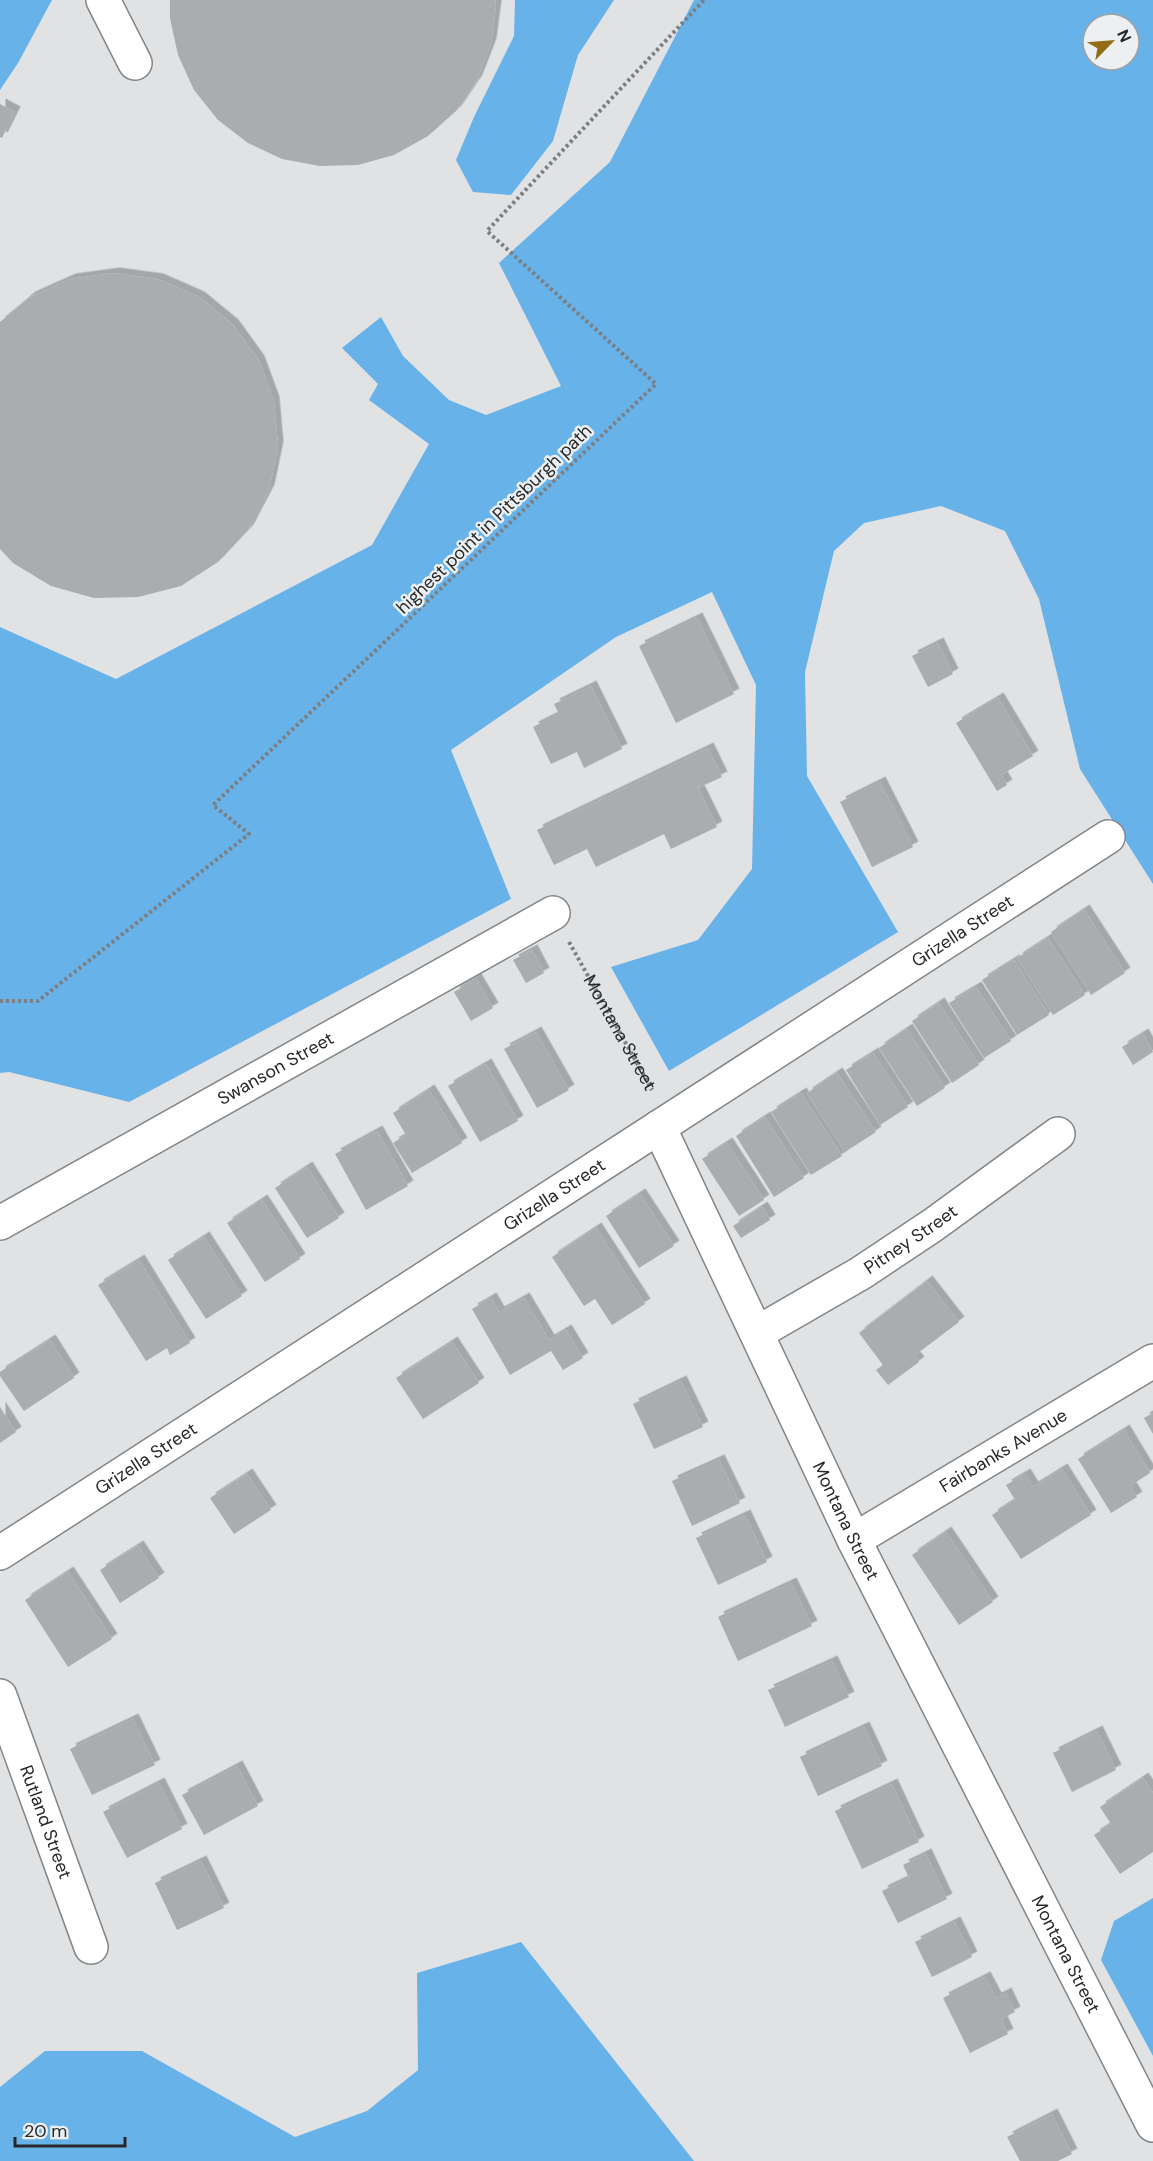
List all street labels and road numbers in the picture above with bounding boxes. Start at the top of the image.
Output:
street label: highest point in Pittsburgh path [391,419,597,619]
street label: Grizella Street [907,889,1018,973]
street label: Montana Street [578,971,662,1095]
street label: Swanson Street [213,1026,338,1111]
street label: Grizella Street [499,1153,610,1237]
street label: Pitney Street [859,1199,962,1280]
street label: Fairbanks Avenue [935,1403,1072,1498]
street label: Grizella Street [91,1417,202,1500]
street label: Montana Street [807,1458,885,1584]
street label: Rutland Street [14,1762,77,1882]
street label: Montana Street [1026,1891,1106,2017]

